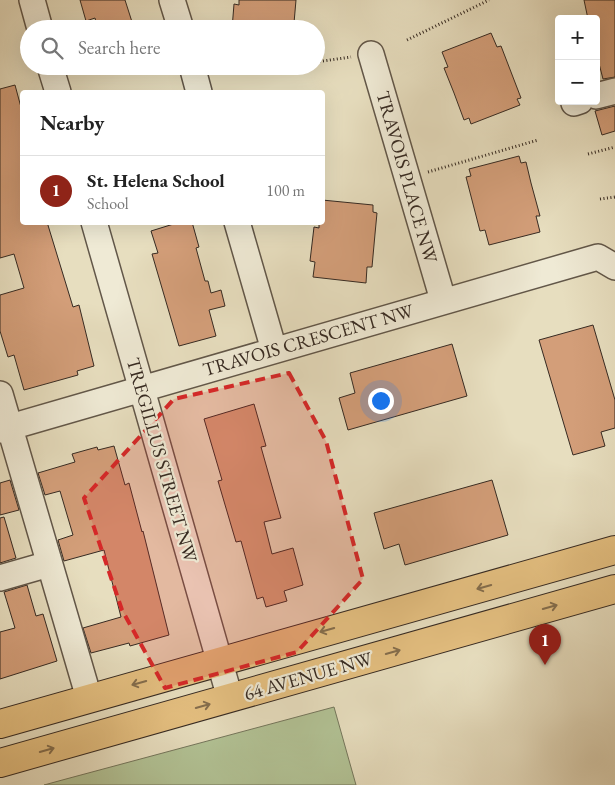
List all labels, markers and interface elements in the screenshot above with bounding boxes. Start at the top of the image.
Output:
map controls [555,15,600,105]
button: + [555,15,600,60]
search box [20,20,325,75]
icon: search [38,34,66,62]
text: Search here [78,35,160,60]
button: − [555,60,600,105]
street label: TRAVOIS PLACE NW [370,88,444,266]
text: Nearby [40,109,104,136]
text: St. Helena School [87,168,225,193]
text: 1 [52,180,60,201]
text: 100 m [266,180,305,201]
text: School [87,193,129,214]
street label: TRAVOIS CRESCENT NW [200,298,417,382]
street label: TREGILLUS STREET NW [121,355,203,566]
your location [368,388,394,414]
one-way arrow [476,582,492,592]
one-way arrow [541,602,557,612]
pin: 1 [529,624,561,665]
one-way arrow [320,626,336,635]
street label: 64 AVENUE NW [241,646,375,706]
one-way arrow [385,646,401,656]
one-way arrow [132,679,148,689]
one-way arrow [195,700,211,710]
one-way arrow [39,744,55,754]

